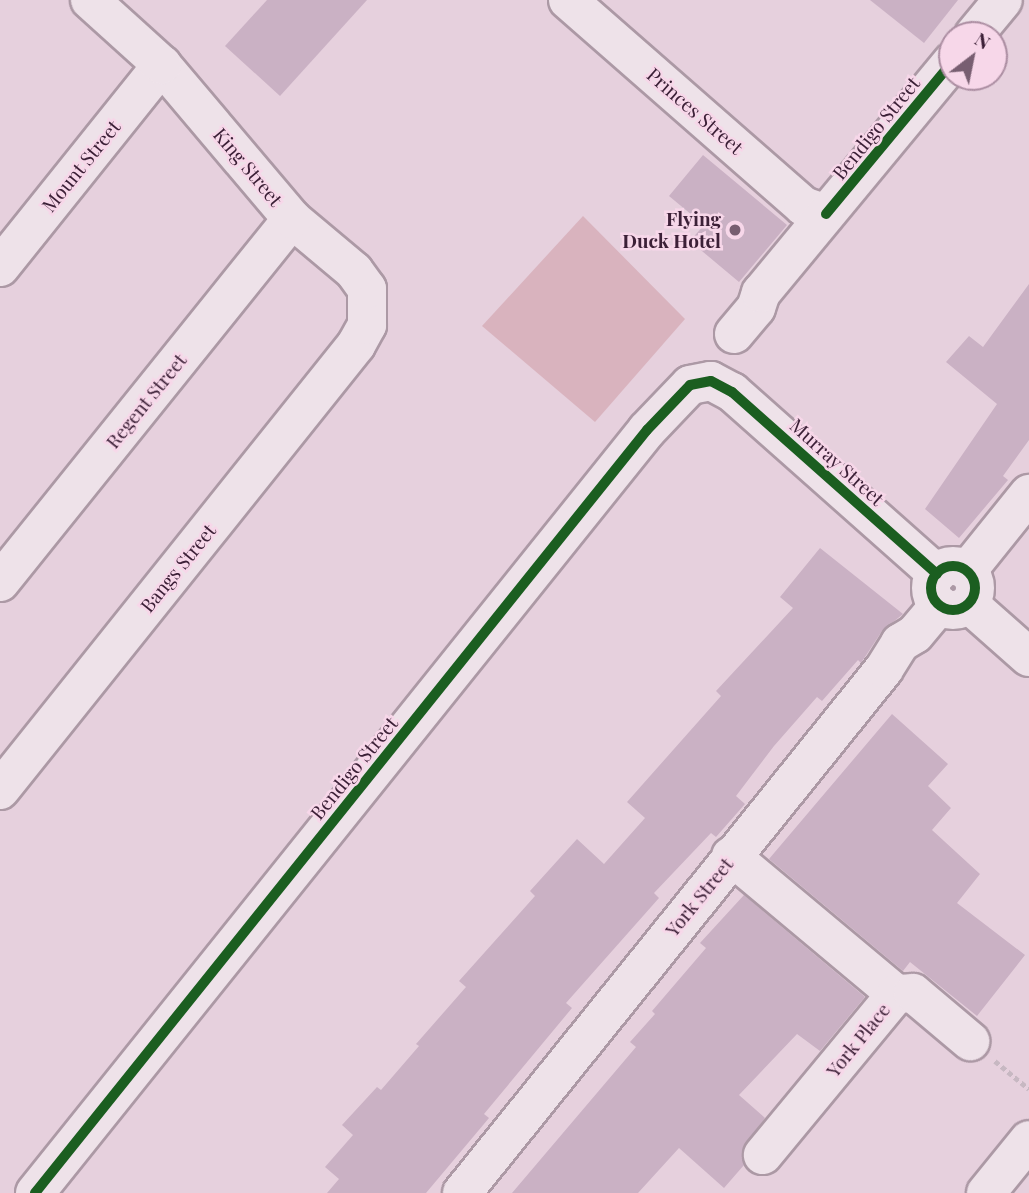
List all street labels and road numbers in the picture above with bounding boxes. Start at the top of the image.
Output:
street label: Princes Street [642,63,748,159]
street label: Bendigo Street [828,72,924,184]
street label: Mount Street [37,116,125,216]
street label: King Street [209,123,287,211]
street label: Regent Street [101,349,191,453]
street label: Murray Street [785,414,889,510]
street label: Bangs Street [136,519,220,617]
street label: Bendigo Street [306,712,402,824]
street label: York Street [660,853,738,941]
street label: York Place [821,999,895,1081]

